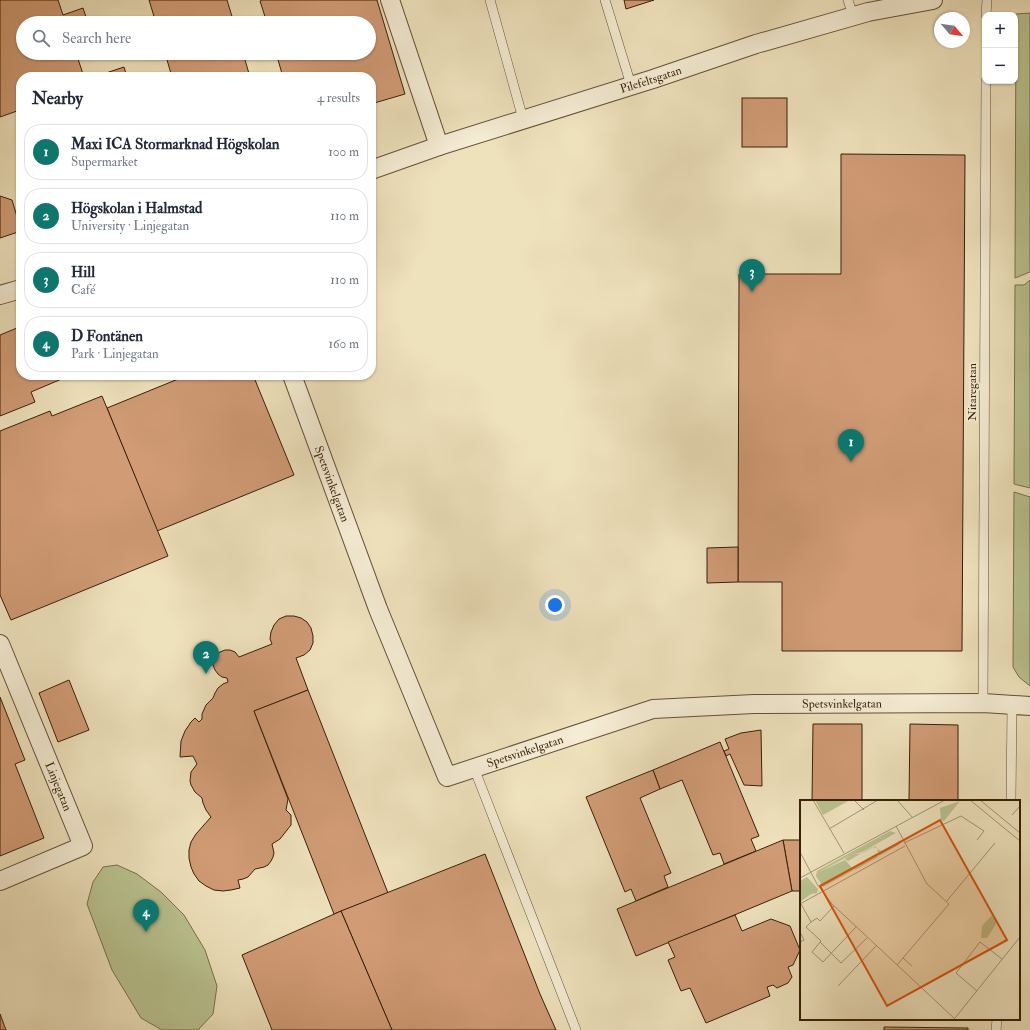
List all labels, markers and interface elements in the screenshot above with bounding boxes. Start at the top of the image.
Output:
north arrow [934,12,970,48]
map controls [982,12,1018,84]
button: + [982,12,1018,48]
search box [16,16,376,60]
icon: search [30,27,52,49]
text: Search here [62,29,131,48]
button: − [982,48,1018,84]
street label: Pilefeltsgatan [618,63,684,97]
text: Nearby [32,88,83,109]
text: 4 results [317,90,360,106]
text: Maxi ICA Stormarknad Högskolan [71,135,280,154]
text: 1 [44,144,48,160]
text: 100 m [328,144,359,160]
text: Supermarket [71,154,138,170]
text: Högskolan i Halmstad [71,199,202,218]
text: 2 [43,208,49,224]
text: 110 m [330,208,359,224]
text: University · Linjegatan [71,218,189,234]
pin: 3 [739,259,765,292]
text: Hill [71,263,95,282]
text: 3 [44,272,49,288]
text: 110 m [330,272,359,288]
text: Café [71,282,95,298]
text: D Fontänen [71,327,143,346]
text: 4 [42,336,50,352]
text: 160 m [328,336,359,352]
text: Park · Linjegatan [71,346,159,362]
street label: Nitaregatan [965,363,980,421]
pin: 1 [838,429,864,462]
street label: Spetsvinkelgatan [311,444,352,524]
your location [545,595,565,615]
pin: 2 [193,641,219,674]
street label: Spetsvinkelgatan [802,696,882,712]
street label: Spetsvinkelgatan [485,732,565,771]
street label: Linjegatan [41,760,75,813]
inset map [800,800,1020,1020]
pin: 4 [133,899,159,932]

